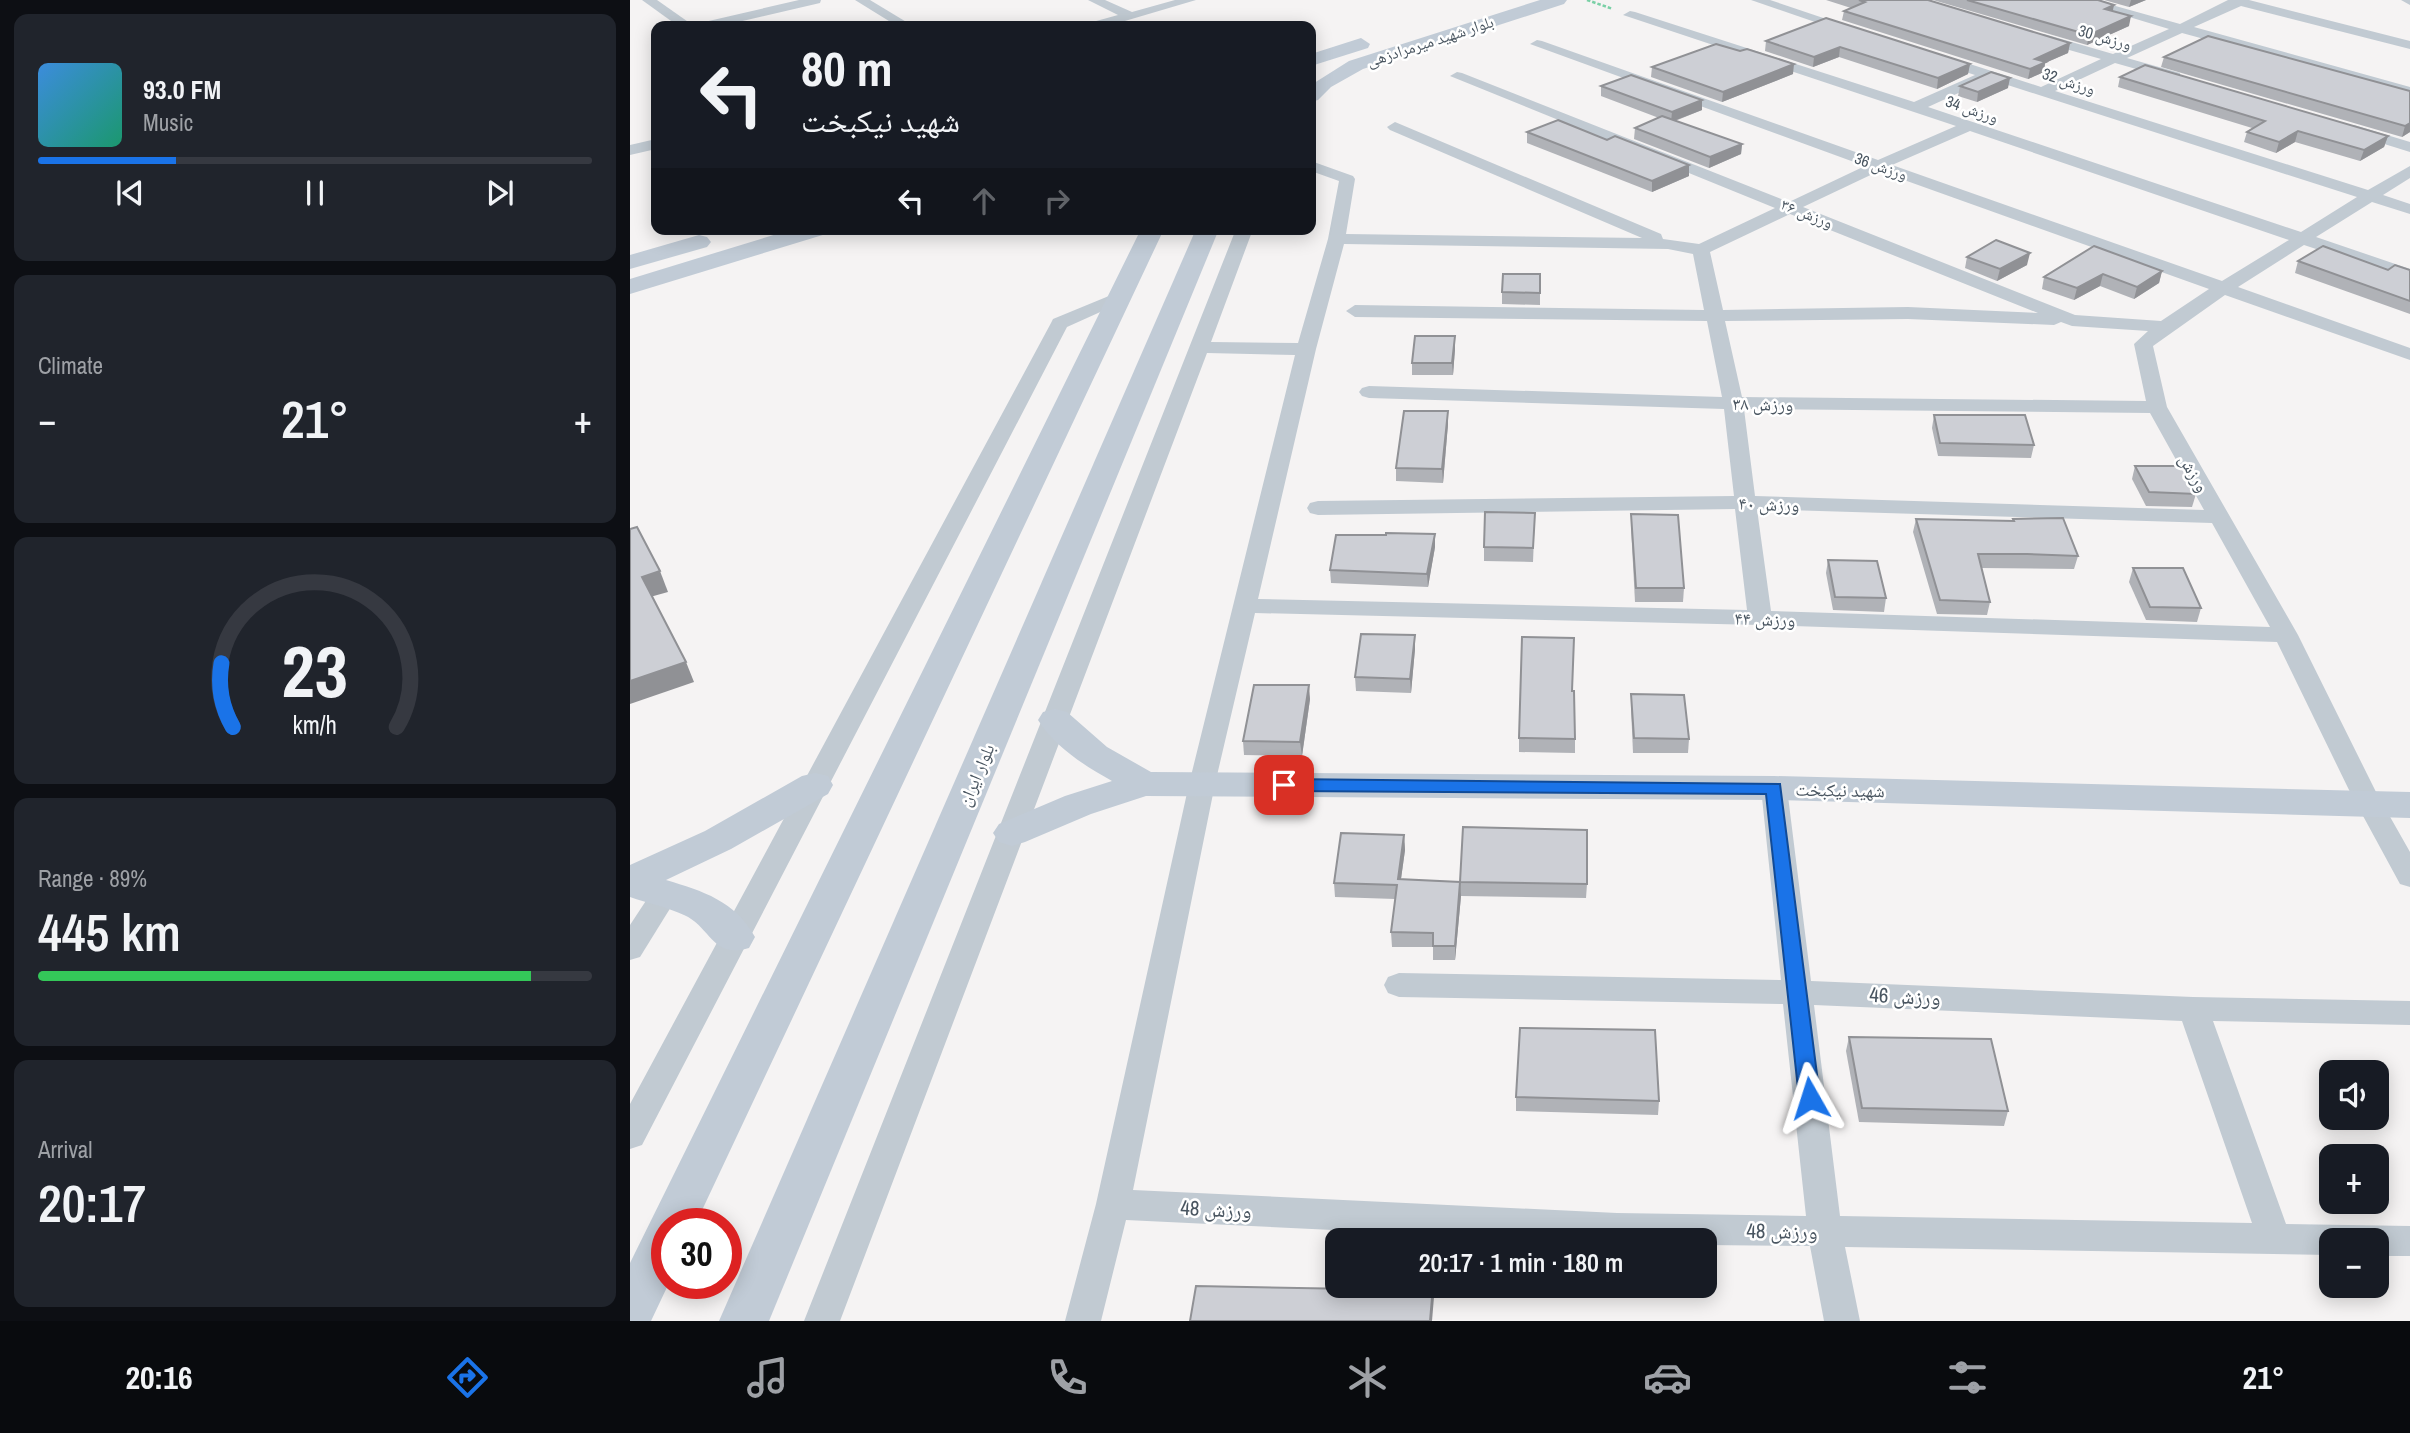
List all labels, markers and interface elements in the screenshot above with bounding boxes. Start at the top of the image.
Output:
street label: بلوار شهید میرمرادزهی [1364,10,1496,72]
street label: ورزش 30 [2076,19,2134,55]
text: 80 m [801,35,893,101]
icon: left [686,49,777,140]
street label: ورزش 32 [2040,62,2098,100]
text: 93.0 FM [143,72,221,107]
street label: ورزش 34 [1943,90,2001,128]
text: شهید نیکبخت [801,99,960,142]
text: Music [143,107,193,138]
street label: ورزش 36 [1852,147,1910,185]
icon: previous [111,174,149,212]
icon: pause [296,174,334,212]
icon: next [481,174,519,212]
icon: left [892,182,930,220]
icon: ahead [965,182,1003,220]
icon: right [1038,182,1076,220]
street label: ورزش ۳۶ [1778,193,1836,233]
text: Climate [38,350,103,381]
text: 21° [281,384,349,454]
street label: ورزش ۳۸ [1732,391,1794,417]
text: − [38,394,56,445]
text: + [574,394,592,445]
street label: ورزش [2173,449,2215,497]
street label: ورزش ۴۰ [1738,490,1800,518]
street label: ورزش ۴۴ [1734,605,1796,633]
text: 23 [282,622,348,720]
text: km/h [293,707,337,741]
street label: بلوار ایران [952,740,1000,810]
pin [1254,755,1314,815]
icon: arrive [1265,766,1303,804]
street label: شهید نیکبخت [1795,777,1885,803]
text: Range · 89% [38,863,147,894]
text: 445 km [38,897,181,967]
street label: ورزش 46 [1869,980,1941,1012]
map controls [2319,1060,2389,1298]
button: sound [2319,1060,2389,1130]
position arrow [1773,1061,1847,1135]
text: Arrival [38,1134,93,1165]
button: + [2319,1144,2389,1214]
text: 20:17 [38,1168,146,1238]
street label: ورزش 48 [1180,1193,1252,1225]
speed limit sign: 30 [651,1208,742,1299]
street label: ورزش 48 [1746,1216,1818,1246]
button: − [2319,1228,2389,1298]
text: 20:17 · 1 min · 180 m [1419,1245,1623,1280]
icon: directions [443,1353,492,1402]
icon: music [743,1353,792,1402]
icon: phone [1043,1353,1092,1402]
icon: climate [1343,1353,1392,1402]
icon: car [1643,1353,1692,1402]
icon: filters [1943,1353,1992,1402]
text: 20:16 [125,1356,193,1399]
text: 21° [2243,1356,2285,1399]

